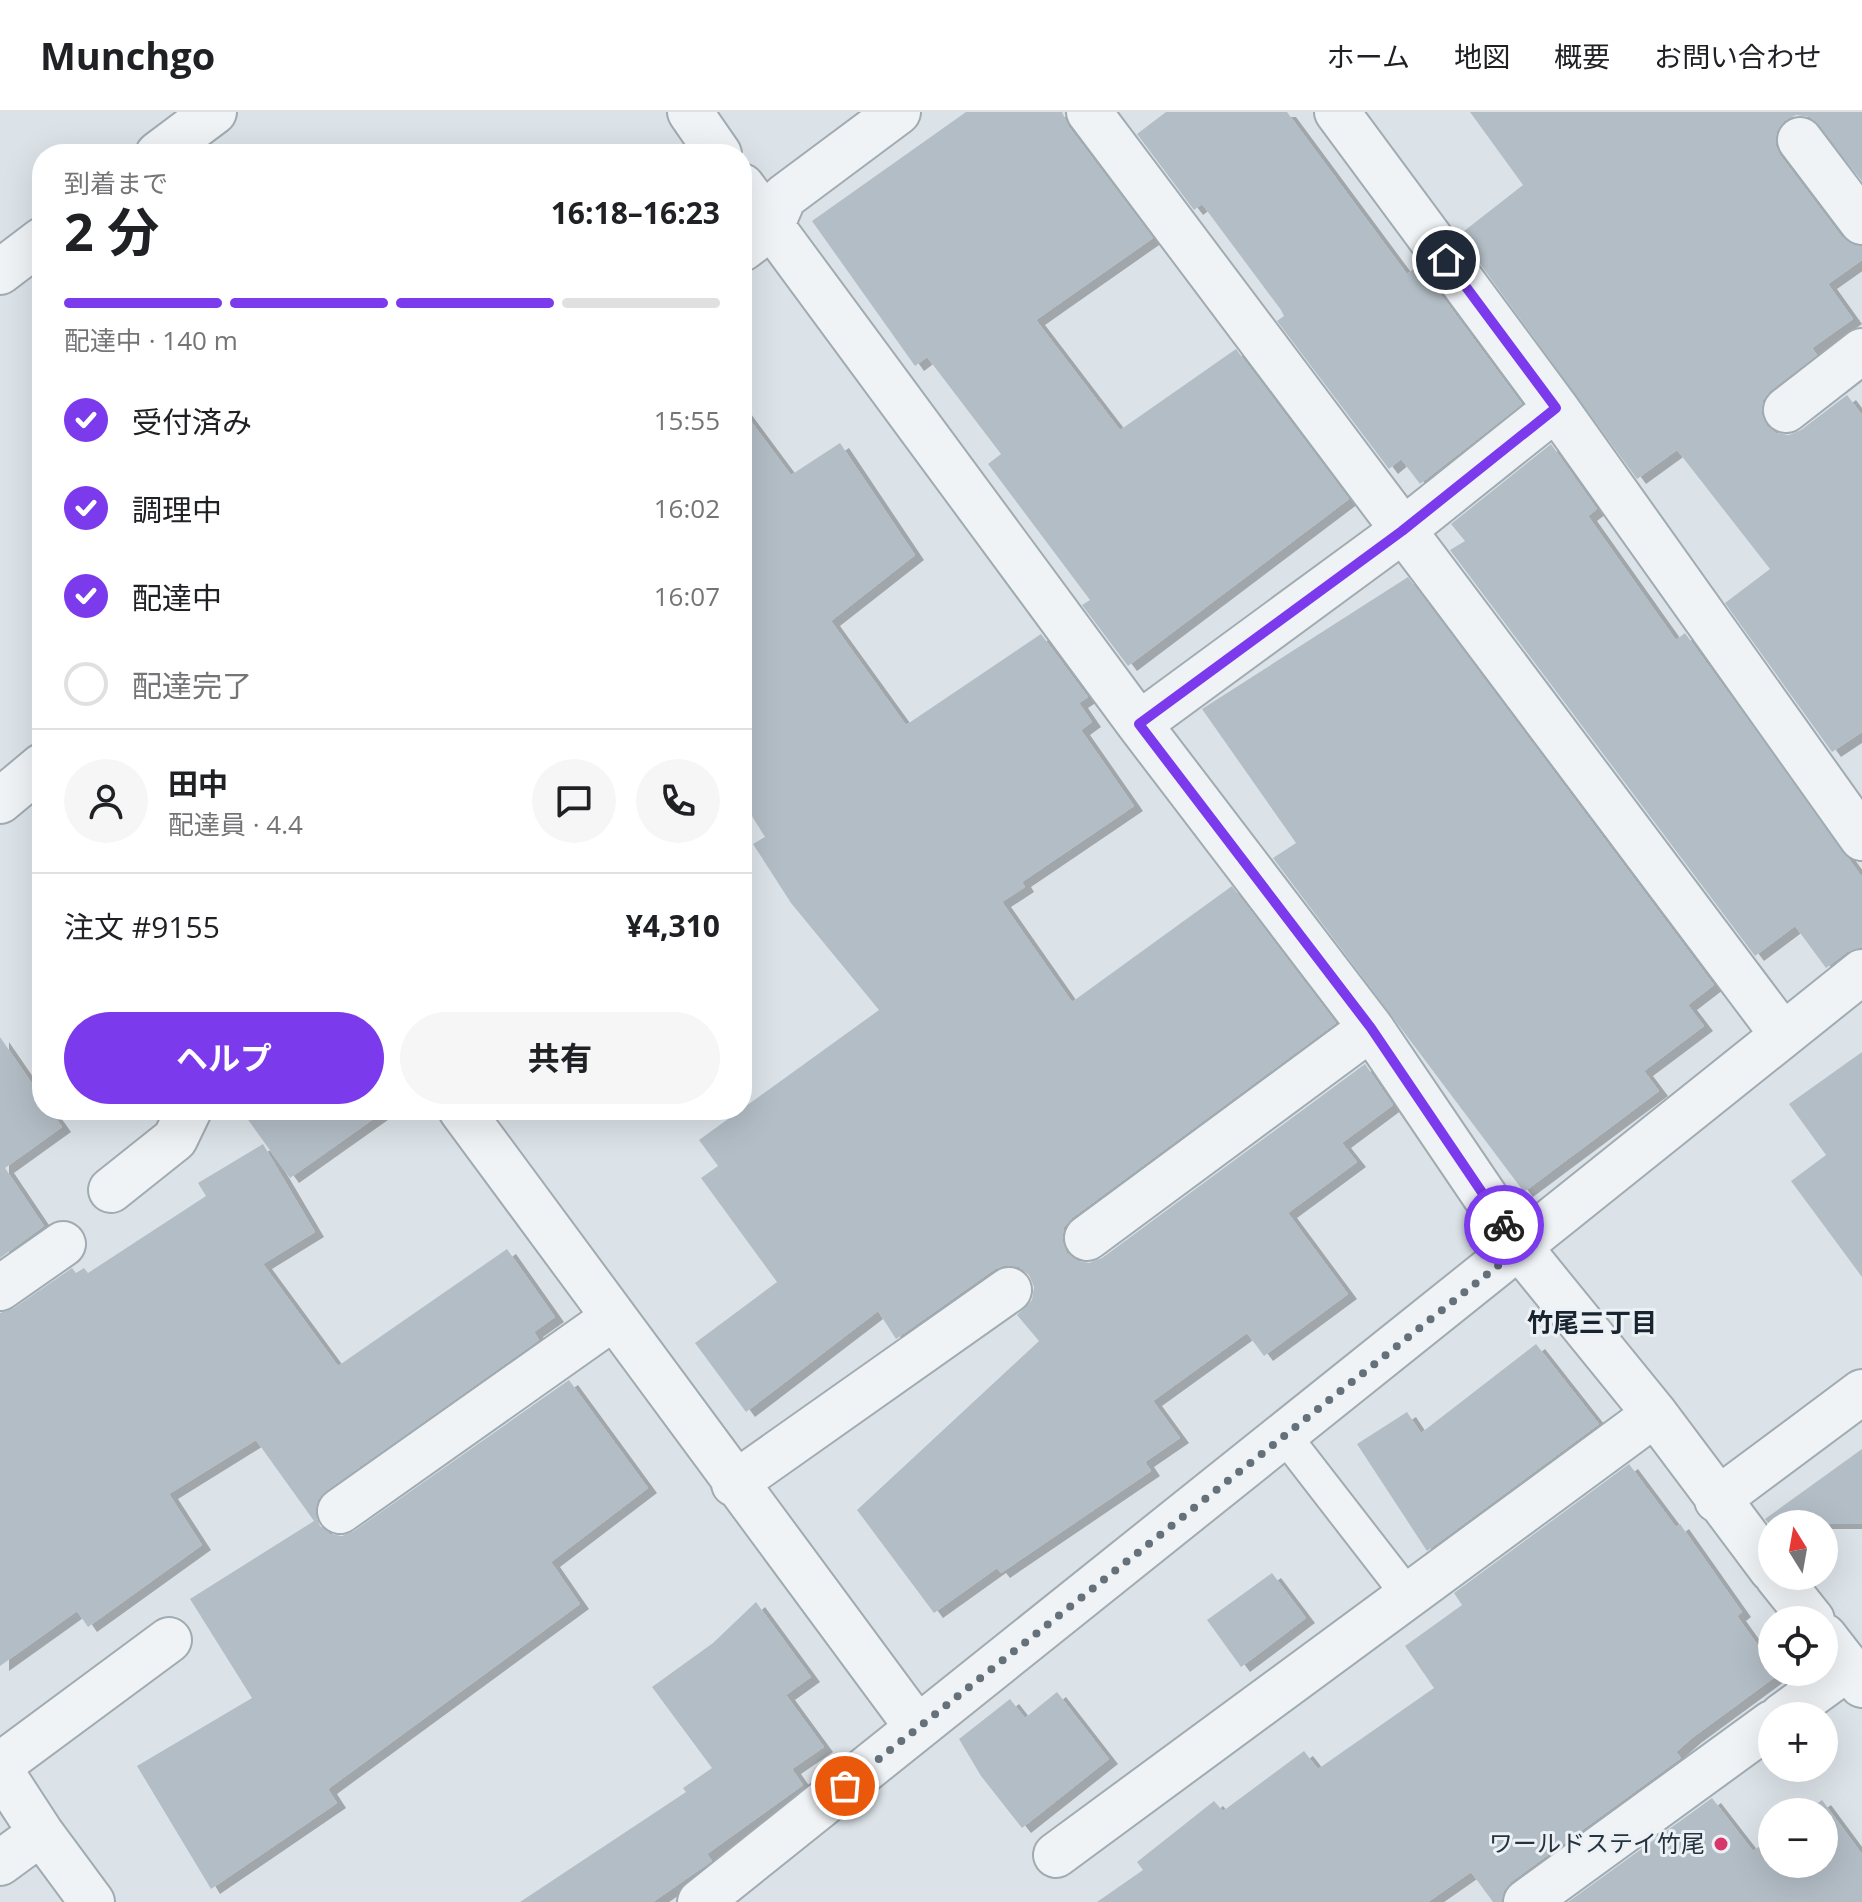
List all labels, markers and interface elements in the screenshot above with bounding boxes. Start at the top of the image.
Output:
text: Munchgo [40,29,215,81]
text: ホーム [1327,37,1410,75]
text: 地図 [1454,37,1510,75]
text: 概要 [1554,37,1610,75]
text: お問い合わせ [1654,37,1822,75]
text: 到着まで [64,165,168,201]
text: 16:18–16:23 [551,192,720,233]
text: 2 分 [64,195,159,266]
pin [1412,226,1480,294]
icon: home [1424,238,1468,282]
text: 配達中 · 140 m [64,322,238,358]
icon: check [64,398,108,442]
text: 受付済み [132,401,252,442]
text: 15:55 [654,402,720,438]
icon: check [64,486,108,530]
text: 調理中 [132,489,222,530]
text: 16:02 [654,490,720,526]
icon: check [64,574,108,618]
text: 配達中 [132,577,222,618]
text: 16:07 [654,578,720,614]
text: 配達完了 [132,665,252,706]
button: person [64,759,148,843]
button: chat [532,759,616,843]
button: phone [636,759,720,843]
text: 田中 [168,763,228,804]
text: 配達員 · 4.4 [168,806,303,842]
text: ¥4,310 [626,905,720,946]
text: 注文 #9155 [64,906,220,947]
button: ヘルプ [64,1012,384,1104]
button: 共有 [400,1012,720,1104]
courier [1464,1185,1544,1265]
icon: bike [1482,1203,1526,1247]
district label: 竹尾三丁目 [1527,1304,1657,1340]
north arrow [1758,1510,1838,1590]
map controls [1758,1510,1838,1878]
button: locate [1758,1606,1838,1686]
button: + [1758,1702,1838,1782]
pin [811,1752,879,1820]
icon: bag [823,1764,867,1808]
button: − [1758,1798,1838,1878]
place label: ワールドステイ竹尾 [1489,1826,1705,1859]
marker: ワールドステイ竹尾 [1712,1835,1730,1853]

